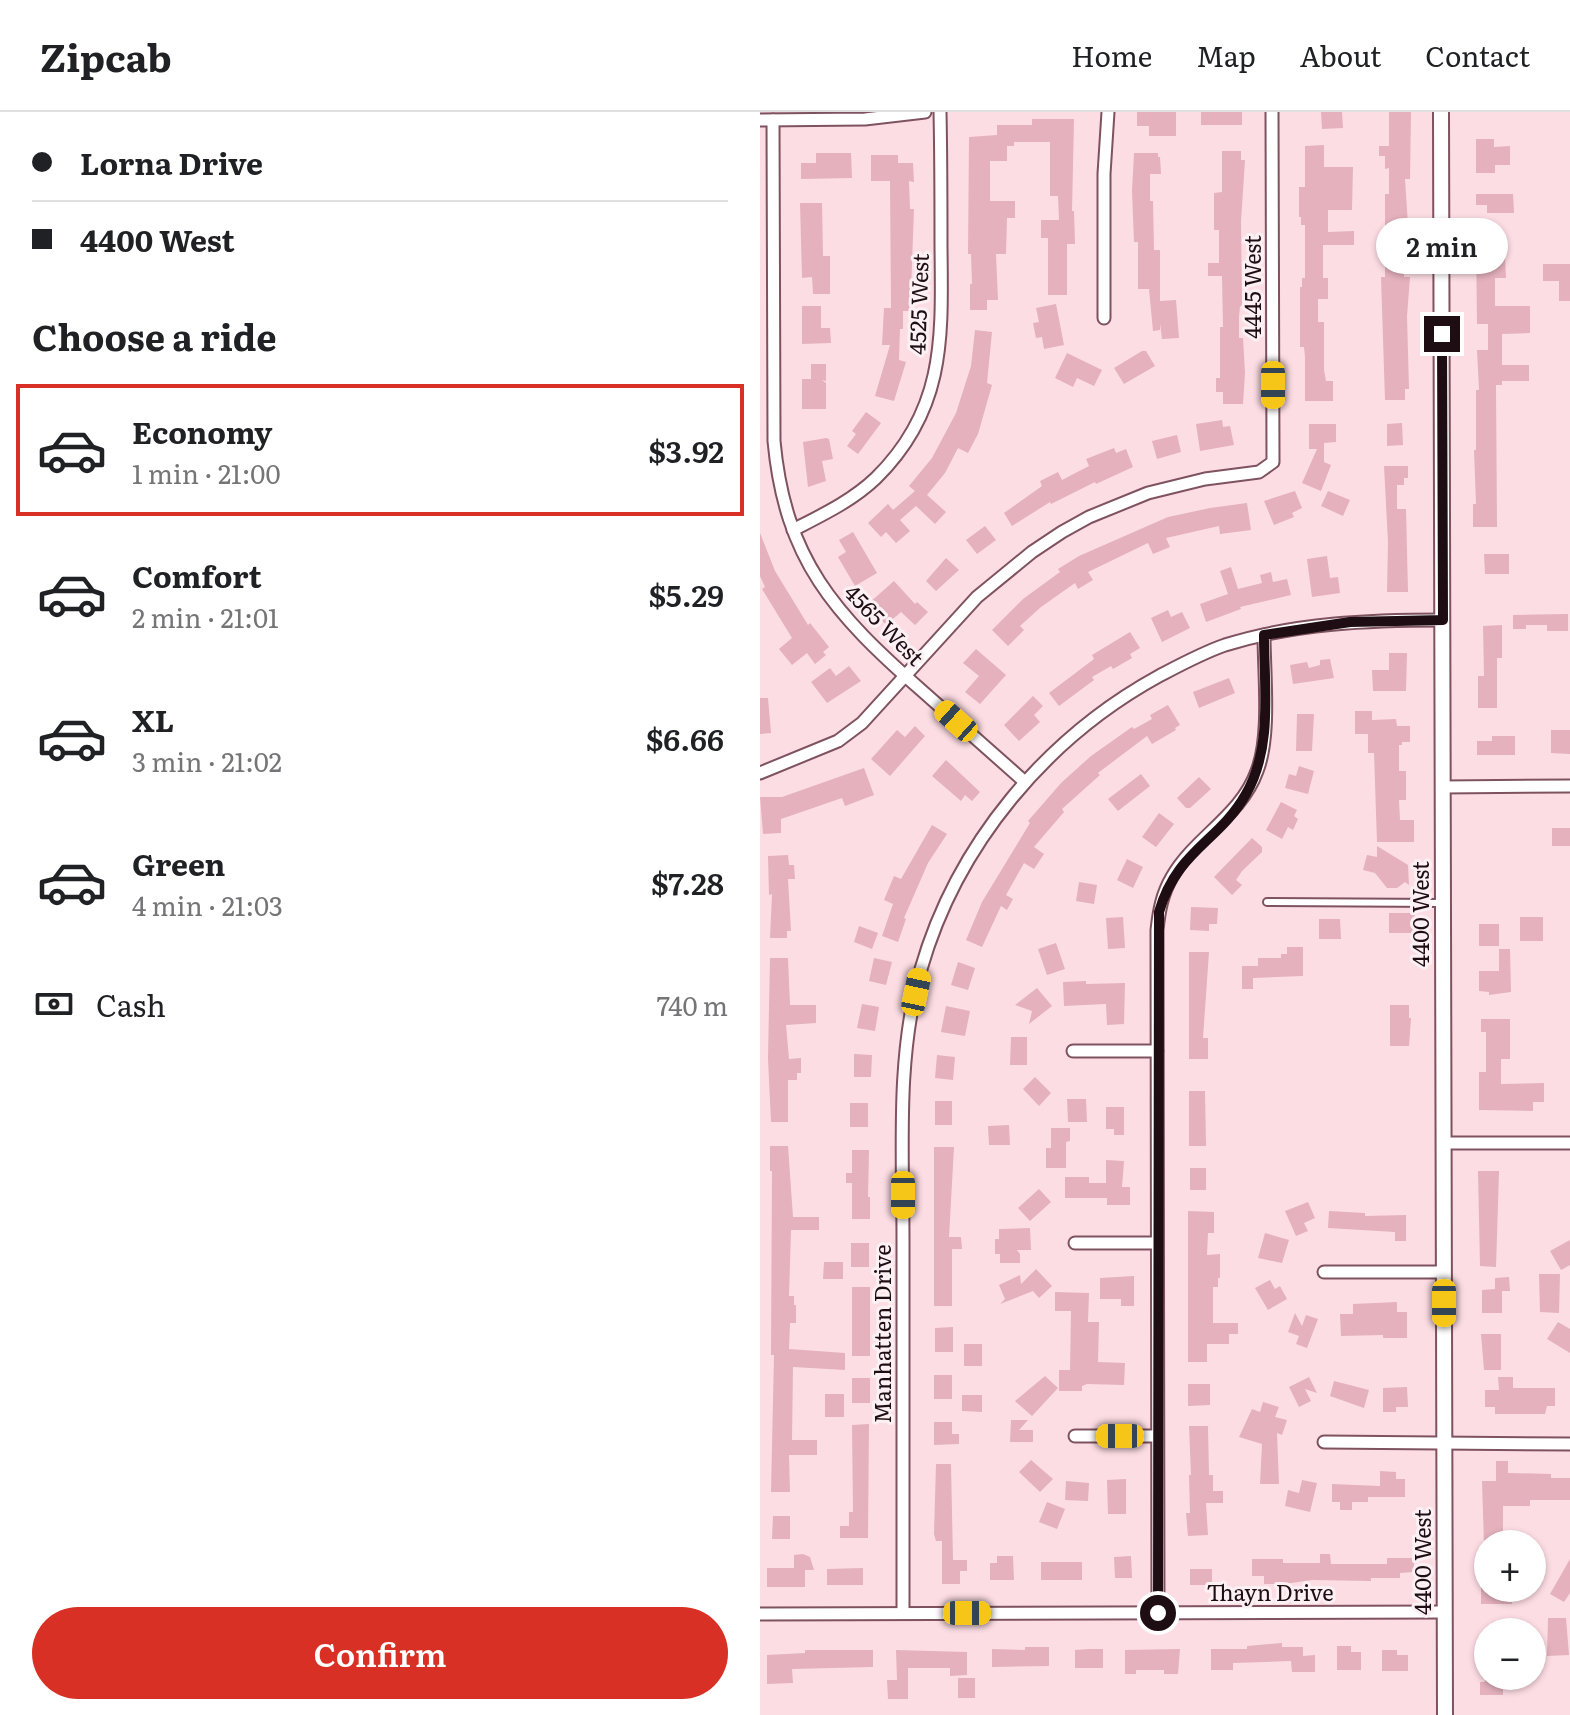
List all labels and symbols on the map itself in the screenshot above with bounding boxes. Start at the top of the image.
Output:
callout: 2 min [1376,218,1508,274]
street label: 4445 West [1235,235,1268,339]
street label: 4525 West [899,253,936,355]
route end [1424,316,1460,352]
car [1261,361,1285,409]
street label: 4565 West [838,576,933,672]
car [930,696,982,746]
street label: 4400 West [1403,861,1436,967]
car [899,966,933,1018]
car [891,1171,915,1219]
street label: Manhatten Drive [865,1244,898,1424]
car [1432,1279,1456,1327]
car [1096,1424,1144,1448]
street label: 4400 West [1405,1509,1438,1615]
street label: Thayn Drive [1206,1575,1334,1608]
route start [1140,1595,1176,1631]
car [943,1601,991,1625]

